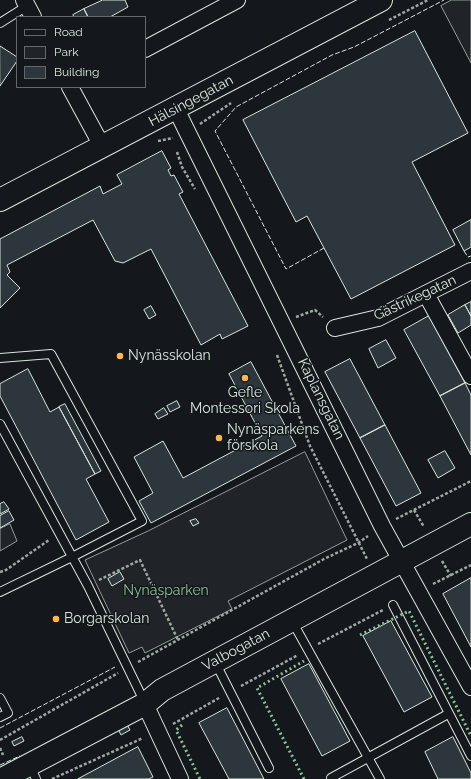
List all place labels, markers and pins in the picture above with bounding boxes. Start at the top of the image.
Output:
place label: Nynässkolan [128,348,211,364]
marker: Nynässkolan [115,351,125,361]
marker: Gefle Montessori Skola [240,373,250,383]
place label: Gefle Montessori Skola [190,385,300,418]
place label: Nynäsparkens förskola [227,422,319,454]
marker: Nynäsparkens förskola [214,433,224,443]
place label: Borgarskolan [64,611,149,627]
marker: Borgarskolan [51,614,61,624]

